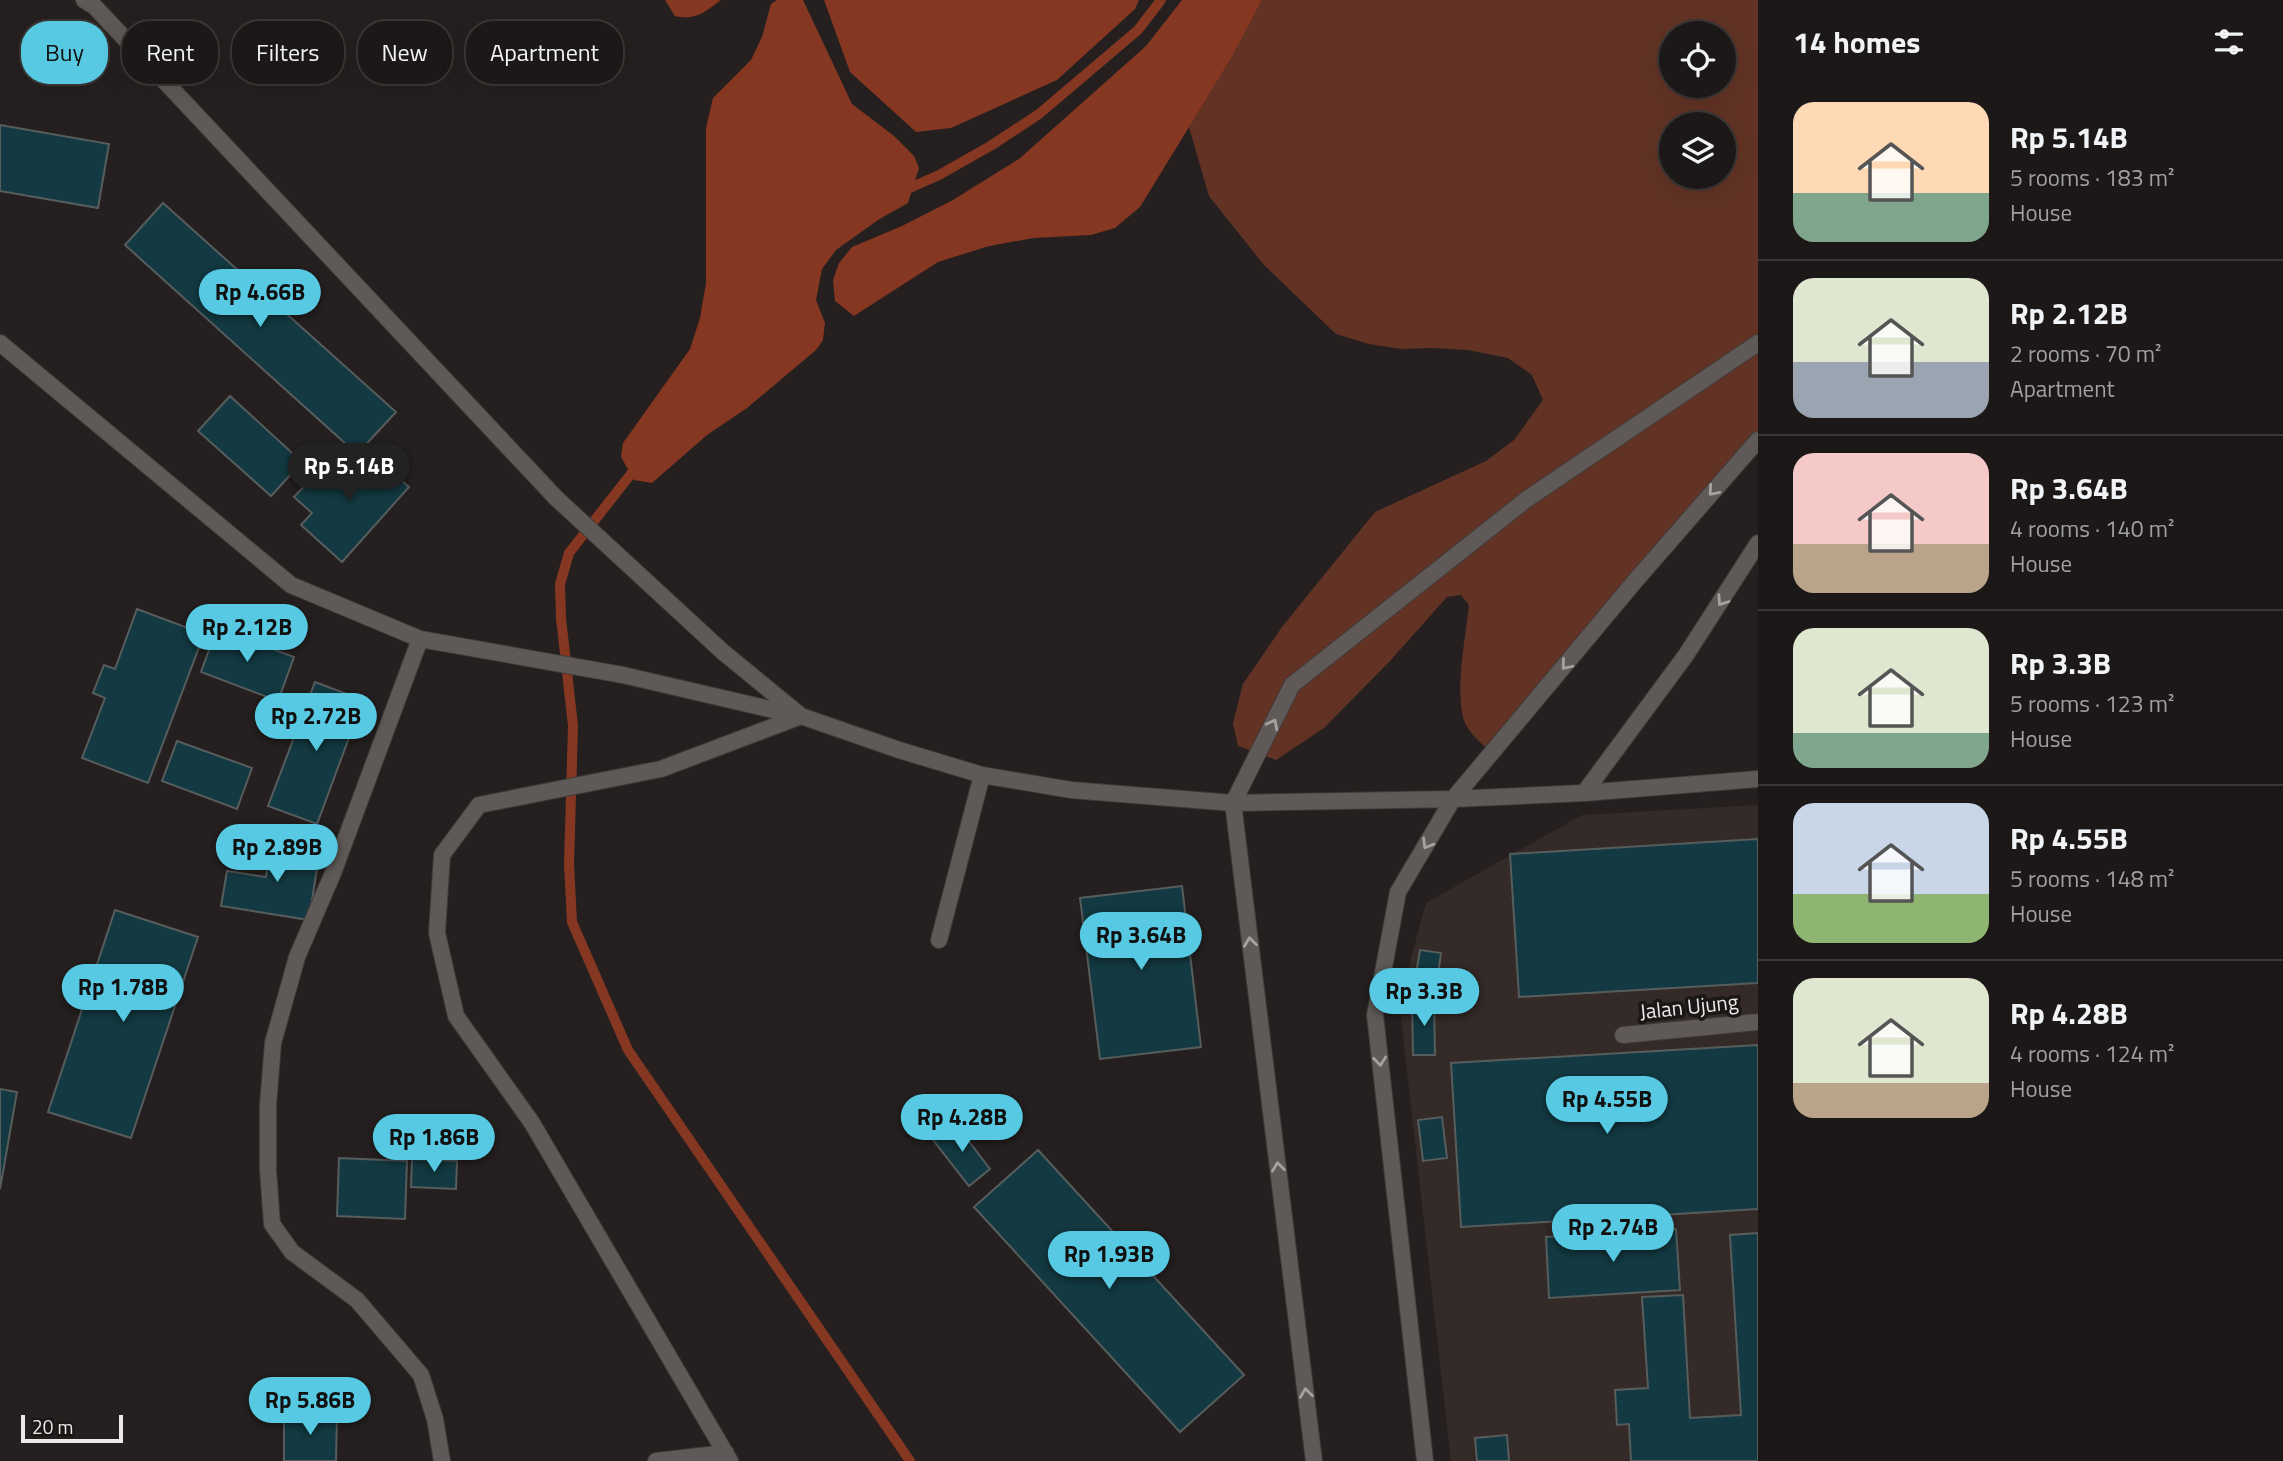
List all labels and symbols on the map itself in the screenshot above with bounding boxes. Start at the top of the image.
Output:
pin: Rp 4.66B [188,270,332,329]
pin: Rp 5.14B [277,444,421,503]
one-way arrow [1709,483,1721,496]
one-way arrow [1718,593,1730,606]
pin: Rp 2.12B [175,604,319,664]
one-way arrow [1562,656,1574,669]
pin: Rp 2.72B [244,694,388,753]
one-way arrow [1264,719,1278,731]
pin: Rp 2.89B [205,824,349,884]
one-way arrow [1422,837,1435,850]
pin: Rp 3.64B [1069,912,1213,972]
one-way arrow [1243,936,1258,947]
pin: Rp 1.78B [51,964,195,1024]
pin: Rp 3.3B [1359,968,1489,1028]
street label: Jalan Ujung [1638,985,1740,1027]
one-way arrow [1373,1056,1388,1067]
pin: Rp 4.55B [1535,1076,1679,1136]
pin: Rp 4.28B [890,1094,1034,1154]
pin: Rp 1.86B [362,1114,506,1174]
one-way arrow [1270,1162,1285,1173]
pin: Rp 2.74B [1541,1204,1685,1264]
pin: Rp 1.93B [1037,1232,1181,1291]
pin: Rp 5.86B [238,1378,382,1437]
one-way arrow [1298,1387,1313,1399]
scale bar [21,1412,122,1444]

